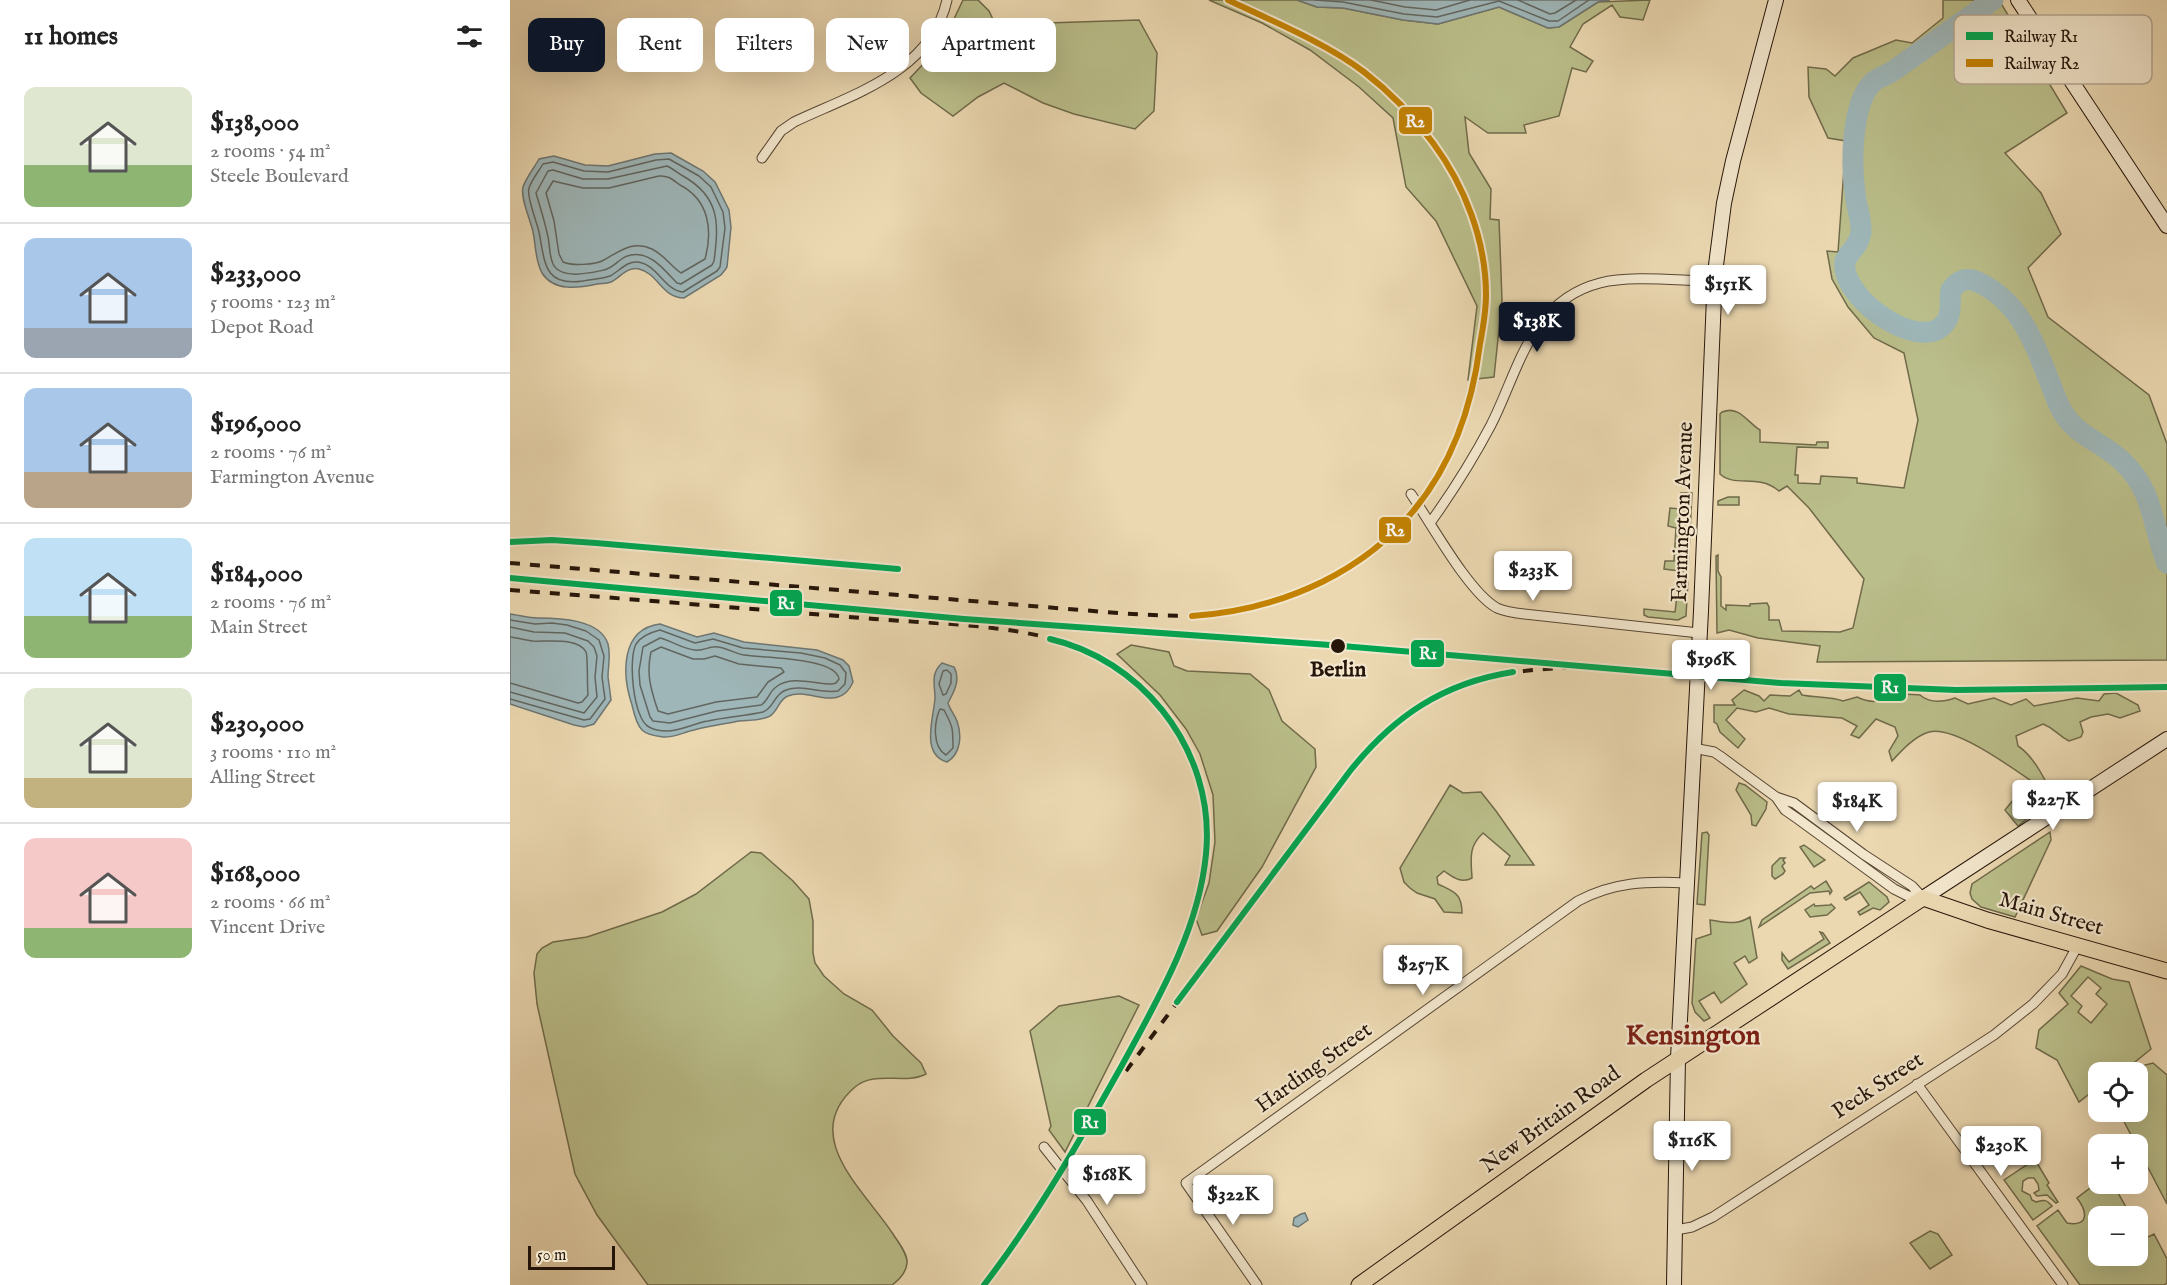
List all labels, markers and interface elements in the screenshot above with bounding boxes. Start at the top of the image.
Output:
legend [1954,15,2152,84]
chip: Buy [528,18,605,72]
chip: Rent [617,18,703,72]
chip: Filters [715,18,814,72]
chip: New [826,18,909,72]
chip: Apartment [921,18,1056,72]
text: 11 homes [24,20,118,53]
icon: filters [453,20,486,53]
text: Railway R1 [2004,28,2078,48]
text: Railway R2 [2004,55,2080,75]
text: $138,000 [210,106,299,139]
line badge: R2 [1398,106,1433,135]
icon: home [72,111,144,183]
text: R2 [1405,113,1425,133]
text: 2 rooms · 54 m² [210,139,331,164]
text: Steele Boulevard [210,164,349,189]
text: $233,000 [210,257,301,290]
icon: home [72,262,144,334]
pin: $151K [1686,265,1770,316]
text: $151K [1704,272,1752,297]
text: 5 rooms · 123 m² [210,290,336,315]
pin: $138K [1495,302,1579,353]
text: $138K [1513,309,1561,334]
text: Depot Road [210,315,313,340]
text: $196,000 [210,407,302,440]
icon: home [72,412,144,484]
street label: Farmington Avenue [1666,421,1700,603]
text: 2 rooms · 76 m² [210,440,331,465]
text: Farmington Avenue [210,465,374,490]
line badge: R2 [1378,516,1412,544]
text: R2 [1385,522,1405,542]
pin: $233K [1491,551,1575,602]
text: $184,000 [210,557,303,590]
text: $233K [1508,558,1558,583]
icon: home [72,562,144,634]
line badge: R1 [769,589,803,617]
text: 2 rooms · 76 m² [210,590,331,615]
text: R1 [777,595,795,615]
text: Main Street [210,615,308,640]
marker: Berlin [1329,637,1347,655]
line badge: R1 [1410,639,1445,668]
pin: $196K [1669,640,1753,691]
text: R1 [1419,645,1437,665]
text: $196K [1686,647,1736,672]
place label: Berlin [1310,656,1366,684]
line badge: R1 [1873,673,1907,702]
text: R1 [1881,679,1899,699]
text: $230,000 [210,707,304,740]
icon: home [72,712,144,784]
text: 3 rooms · 110 m² [210,740,336,765]
text: Alling Street [210,765,315,790]
pin: $227K [2011,780,2095,831]
pin: $184K [1815,782,1899,833]
text: $227K [2026,787,2080,812]
text: $184K [1832,789,1882,814]
text: $168,000 [210,857,300,890]
icon: home [72,862,144,934]
street label: Main Street [1996,886,2107,942]
text: 2 rooms · 66 m² [210,890,331,915]
text: Vincent Drive [210,915,325,940]
pin: $257K [1381,945,1465,996]
text: $257K [1397,952,1449,977]
street label: Harding Street [1250,1016,1378,1120]
district label: Kensington [1626,1019,1761,1054]
street label: Peck Street [1827,1046,1929,1126]
street label: New Britain Road [1476,1060,1626,1180]
map controls [2088,1062,2148,1266]
button: locate [2088,1062,2148,1122]
line badge: R1 [1073,1108,1107,1136]
text: R1 [1081,1114,1099,1134]
pin: $116K [1650,1121,1734,1172]
pin: $230K [1959,1126,2043,1177]
text: $116K [1668,1128,1716,1153]
text: $230K [1975,1133,2027,1158]
button: + [2088,1134,2148,1194]
pin: $168K [1065,1155,1149,1206]
text: $168K [1082,1162,1132,1187]
pin: $322K [1191,1175,1275,1226]
text: $322K [1207,1182,1259,1207]
button: − [2088,1206,2148,1266]
scale bar [528,1243,615,1270]
text: 50 m [537,1246,566,1266]

